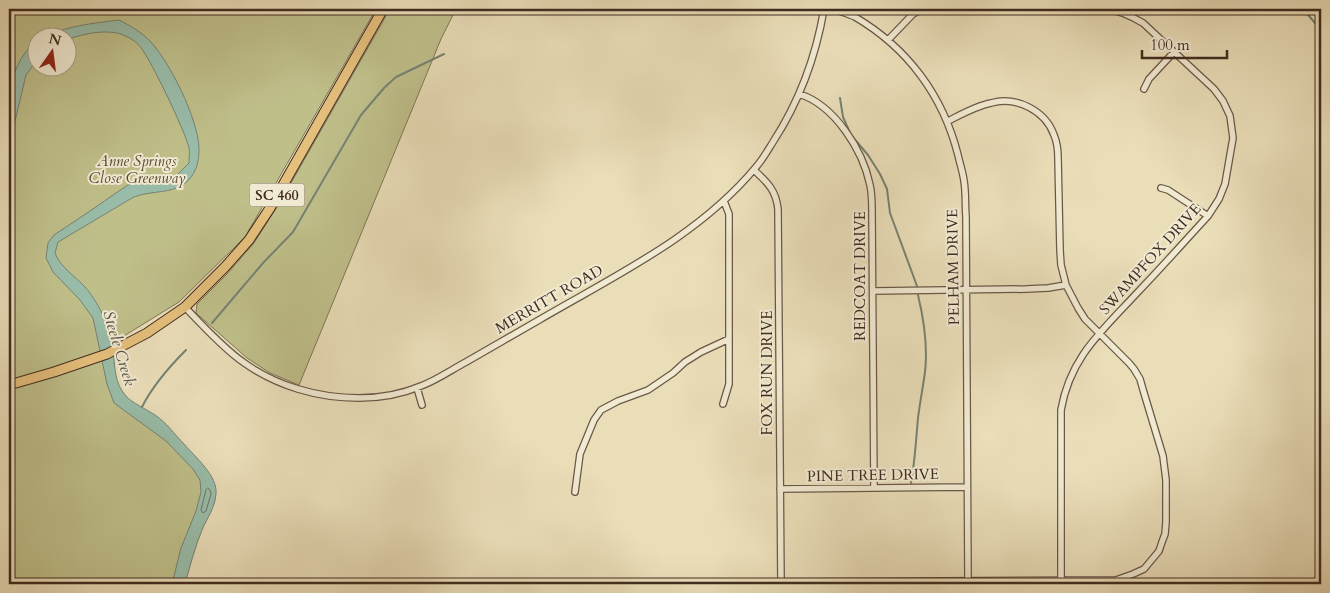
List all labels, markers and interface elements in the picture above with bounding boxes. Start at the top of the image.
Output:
north arrow [28,28,78,78]
scale bar [1142,28,1228,60]
text: N [47,29,63,51]
text: 100 m [1150,35,1190,55]
park label: Anne Springs Close Greenway [88,151,186,188]
road number: SC 460 [250,184,304,206]
street label: SWAMPFOX DRIVE [1095,199,1205,319]
street label: PELHAM DRIVE [942,209,964,325]
street label: REDCOAT DRIVE [850,211,870,341]
street label: MERRITT ROAD [491,260,607,338]
water label: Steele Creek [97,308,141,389]
street label: FOX RUN DRIVE [757,311,777,435]
street label: PINE TREE DRIVE [807,464,939,486]

